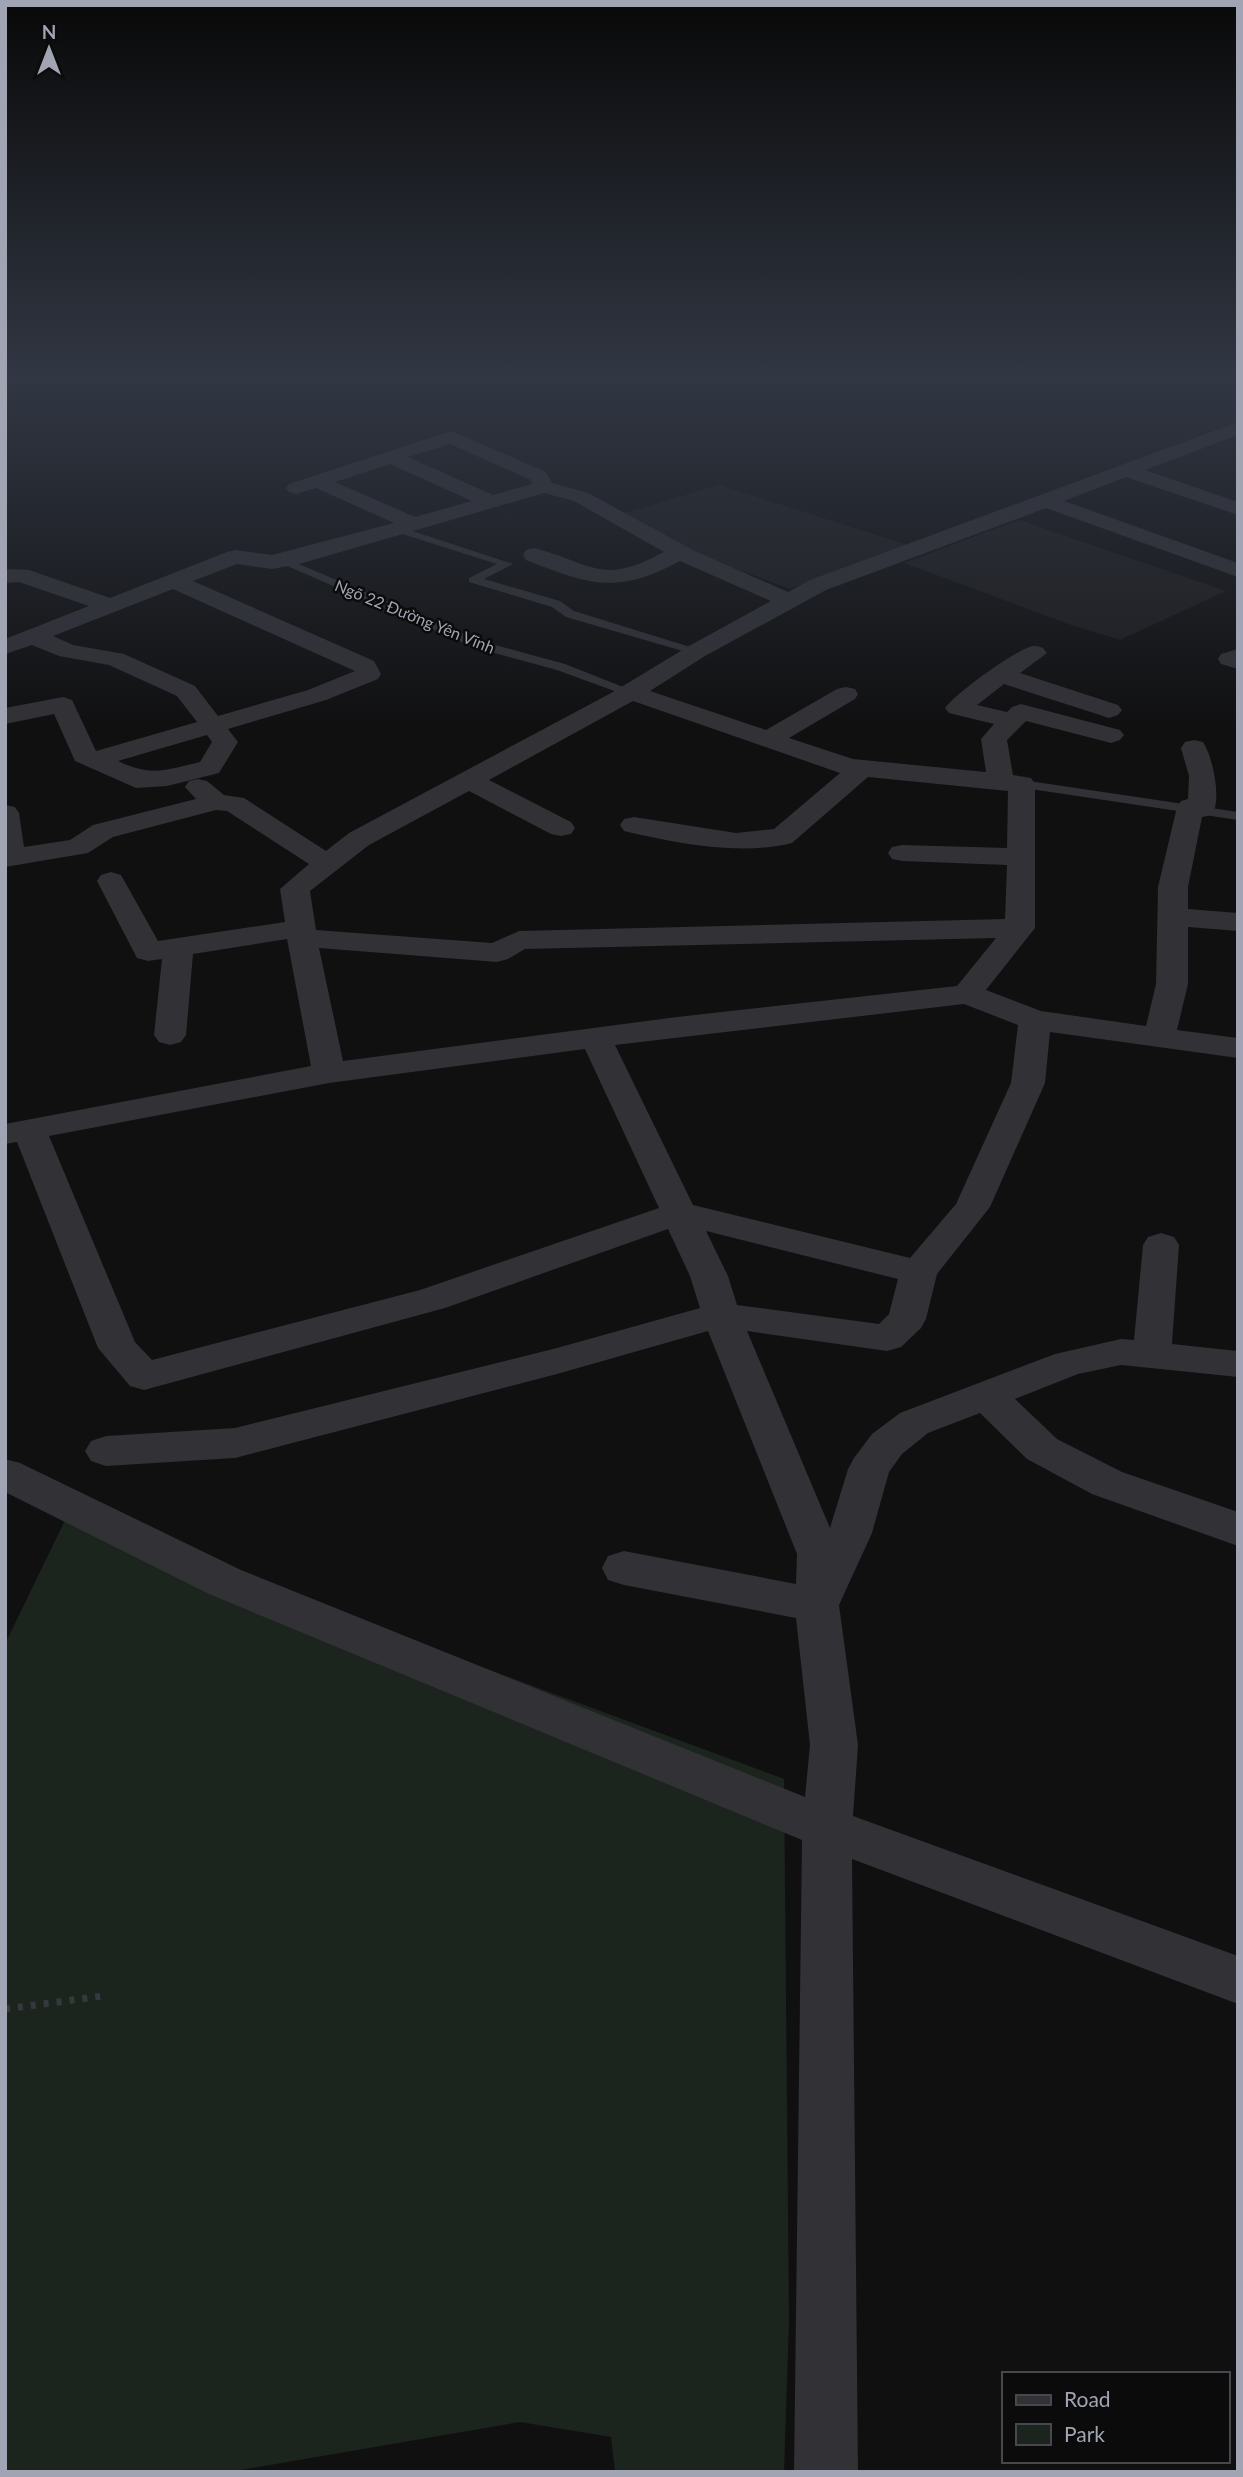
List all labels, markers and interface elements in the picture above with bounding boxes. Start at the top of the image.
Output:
north arrow [14,14,84,84]
text: N [42,20,56,43]
street label: Ngõ 22 Đường Yên Vĩnh [332,575,498,657]
legend [1002,2372,1229,2463]
text: Road [1064,2386,1111,2411]
text: Park [1064,2421,1105,2446]

